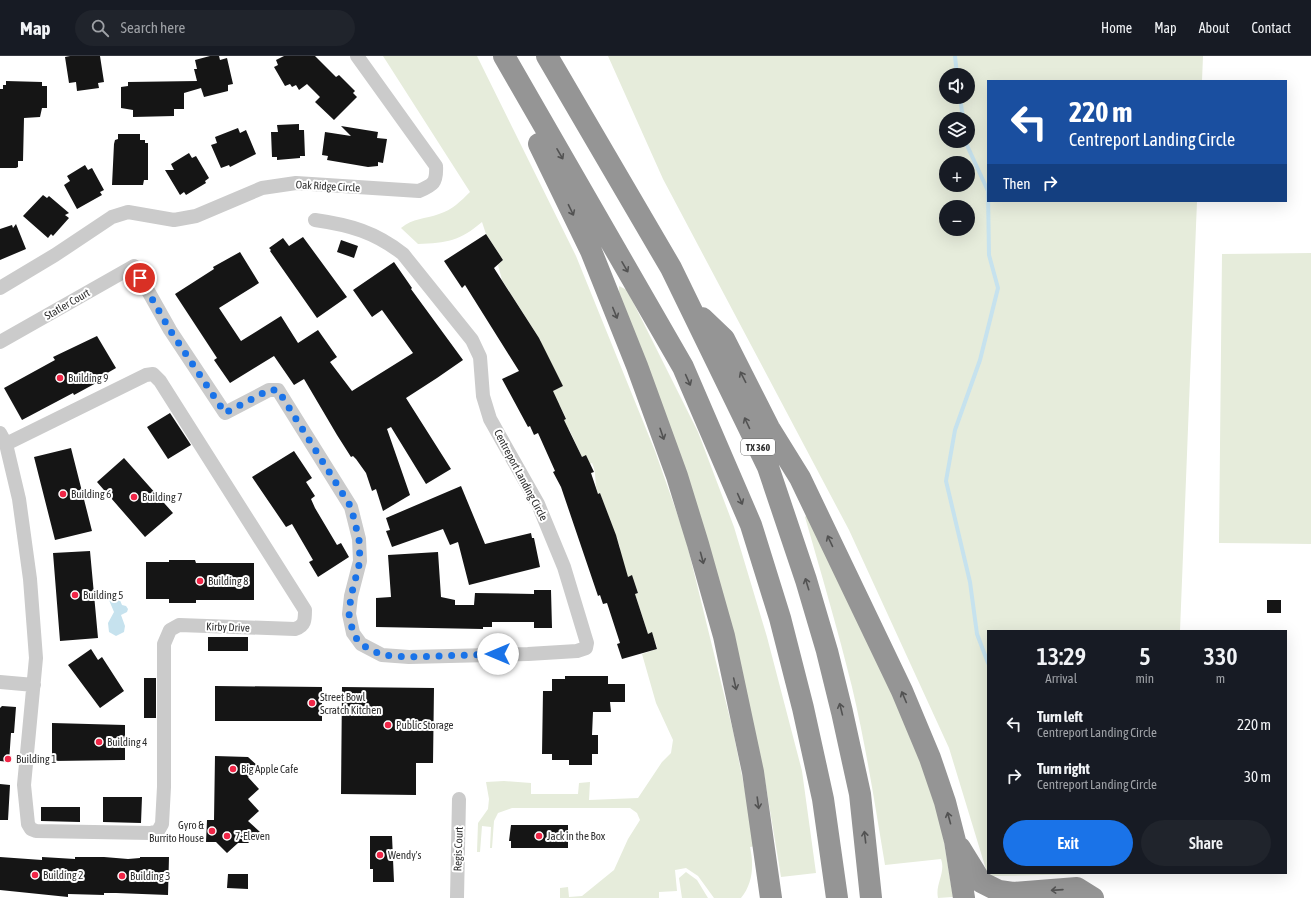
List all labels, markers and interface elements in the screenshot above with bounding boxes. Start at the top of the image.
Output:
search box [75,10,355,46]
text: Map [20,17,51,39]
icon: search [89,17,111,39]
text: Search here [121,19,185,36]
text: Home [1101,20,1132,36]
text: Map [1154,20,1177,36]
text: About [1199,20,1230,36]
text: Contact [1252,20,1291,36]
map controls [939,68,975,236]
button: sound [939,68,975,104]
icon: left [1003,96,1055,148]
text: 220 m [1069,96,1132,128]
button: layers [939,112,975,148]
text: Centreport Landing Circle [1069,129,1235,150]
one-way arrow [557,148,565,160]
button: + [939,156,975,192]
icon: right [1039,172,1061,194]
text: Then [1003,175,1031,192]
street label: Oak Ridge Circle [295,178,361,194]
button: − [939,200,975,236]
one-way arrow [568,204,575,216]
one-way arrow [621,260,629,272]
pin [123,261,157,295]
icon: arrive [129,267,151,289]
street label: Statler Court [42,286,92,322]
one-way arrow [611,307,619,319]
one-way arrow [739,371,747,383]
place label: Building 9 [68,372,108,384]
marker: Building 9 [55,373,65,383]
one-way arrow [685,374,692,386]
one-way arrow [743,417,750,429]
street label: Centreport Landing Circle [492,427,550,523]
one-way arrow [659,428,667,440]
road number: TX 360 [741,439,775,455]
place label: Building 6 [71,488,111,500]
marker: Building 6 [58,489,68,499]
place label: Building 7 [142,491,182,503]
marker: Building 7 [129,492,139,502]
one-way arrow [737,493,744,505]
one-way arrow [826,536,833,548]
one-way arrow [699,551,706,564]
place label: Building 8 [208,575,248,587]
marker: Building 8 [195,576,205,586]
one-way arrow [803,578,810,591]
place label: Building 5 [83,589,123,601]
marker: Building 5 [70,590,80,600]
street label: Kirby Drive [206,620,250,634]
position arrow [477,633,519,675]
text: 13:29 [1037,643,1086,670]
text: 5 [1139,643,1150,670]
text: 330 [1204,643,1237,670]
text: Arrival [1045,671,1077,686]
text: min [1135,671,1154,686]
text: m [1216,671,1225,686]
one-way arrow [731,677,739,690]
place label: Street Bowl Scratch Kitchen [320,691,382,716]
one-way arrow [900,691,908,703]
marker: Street Bowl Scratch Kitchen [307,698,317,708]
one-way arrow [837,703,845,716]
text: Turn left [1037,708,1083,725]
icon: left [1003,713,1025,735]
text: 220 m [1237,716,1271,733]
place label: Public Storage [396,719,453,731]
marker: Public Storage [383,720,393,730]
text: Centreport Landing Circle [1037,725,1157,740]
place label: Building 4 [107,736,147,748]
marker: Building 4 [94,737,104,747]
place label: Building 1 [16,753,56,765]
marker: Building 1 [3,754,13,764]
text: Turn right [1037,760,1090,777]
place label: Big Apple Cafe [241,763,298,775]
marker: Big Apple Cafe [228,764,238,774]
icon: right [1003,765,1025,787]
text: 30 m [1244,768,1271,785]
text: Centreport Landing Circle [1037,777,1157,792]
one-way arrow [754,796,762,809]
one-way arrow [945,812,952,825]
place label: Gyro & Burrito House [149,819,204,844]
button: Exit [1003,820,1133,866]
button: Share [1141,820,1271,866]
marker: Gyro & Burrito House [207,826,217,836]
street label: Regis Court [451,826,465,872]
place label: 7-Eleven [235,830,270,842]
place label: Jack in the Box [547,830,606,842]
marker: 7-Eleven [222,831,232,841]
marker: Jack in the Box [534,831,544,841]
one-way arrow [861,831,869,844]
place label: Wendy's [388,849,422,861]
marker: Wendy's [375,850,385,860]
place label: Building 2 [43,869,83,881]
marker: Building 2 [30,870,40,880]
place label: Building 3 [130,870,170,882]
marker: Building 3 [117,871,127,881]
one-way arrow [1051,886,1064,893]

